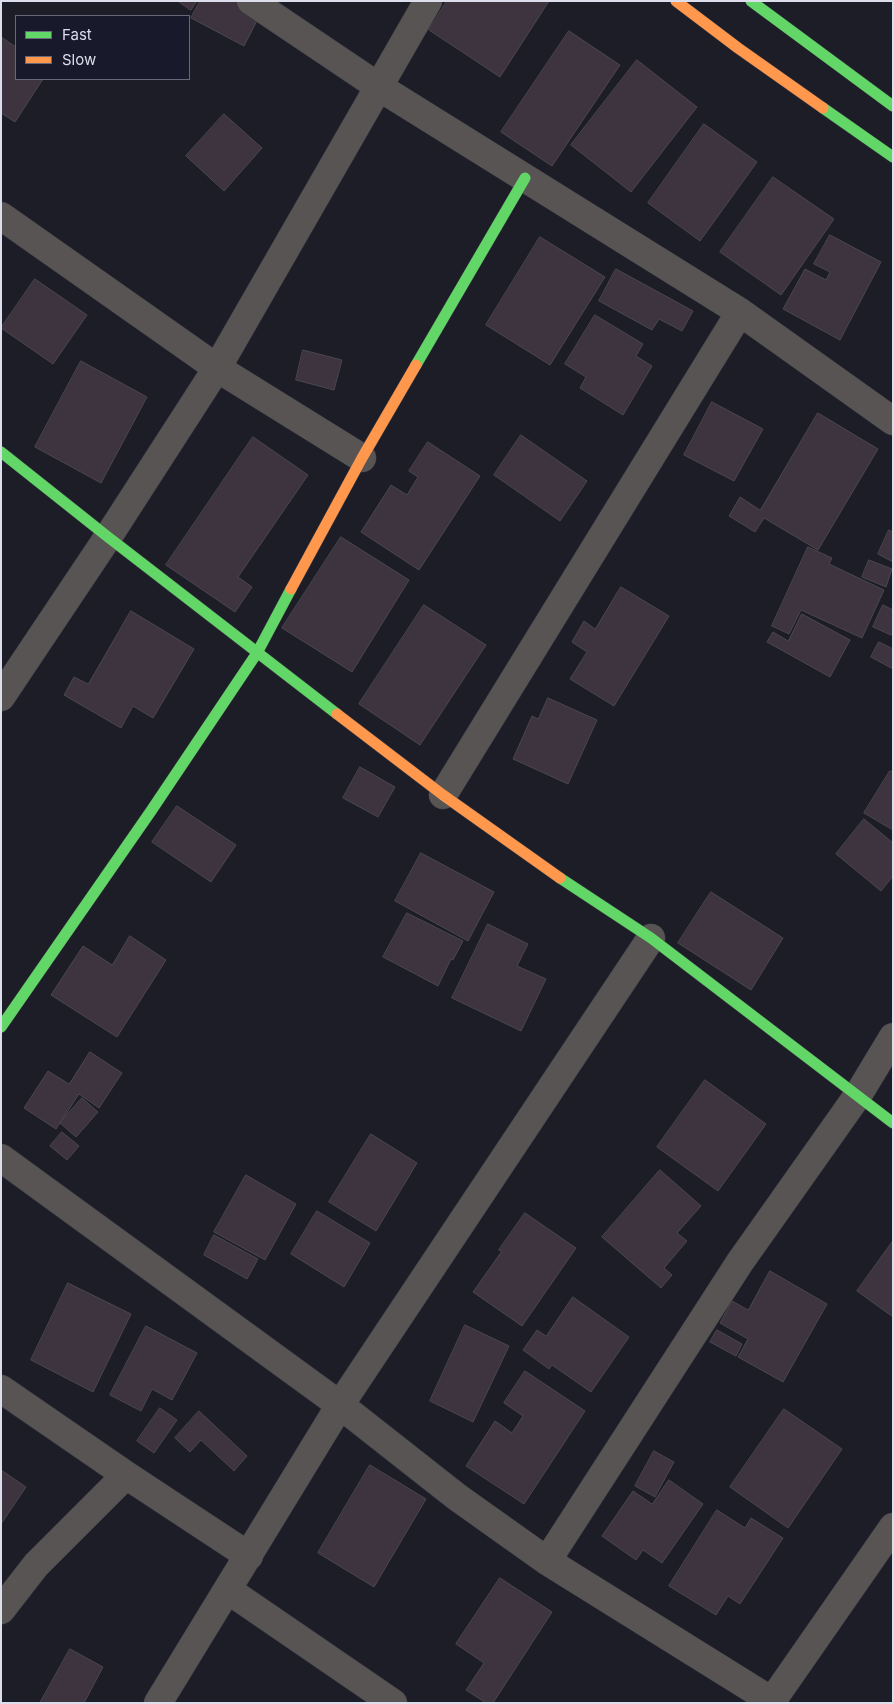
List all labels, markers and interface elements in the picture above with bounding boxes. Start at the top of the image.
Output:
legend [15,15,190,80]
text: Fast [62,25,92,44]
text: Slow [62,50,96,69]

